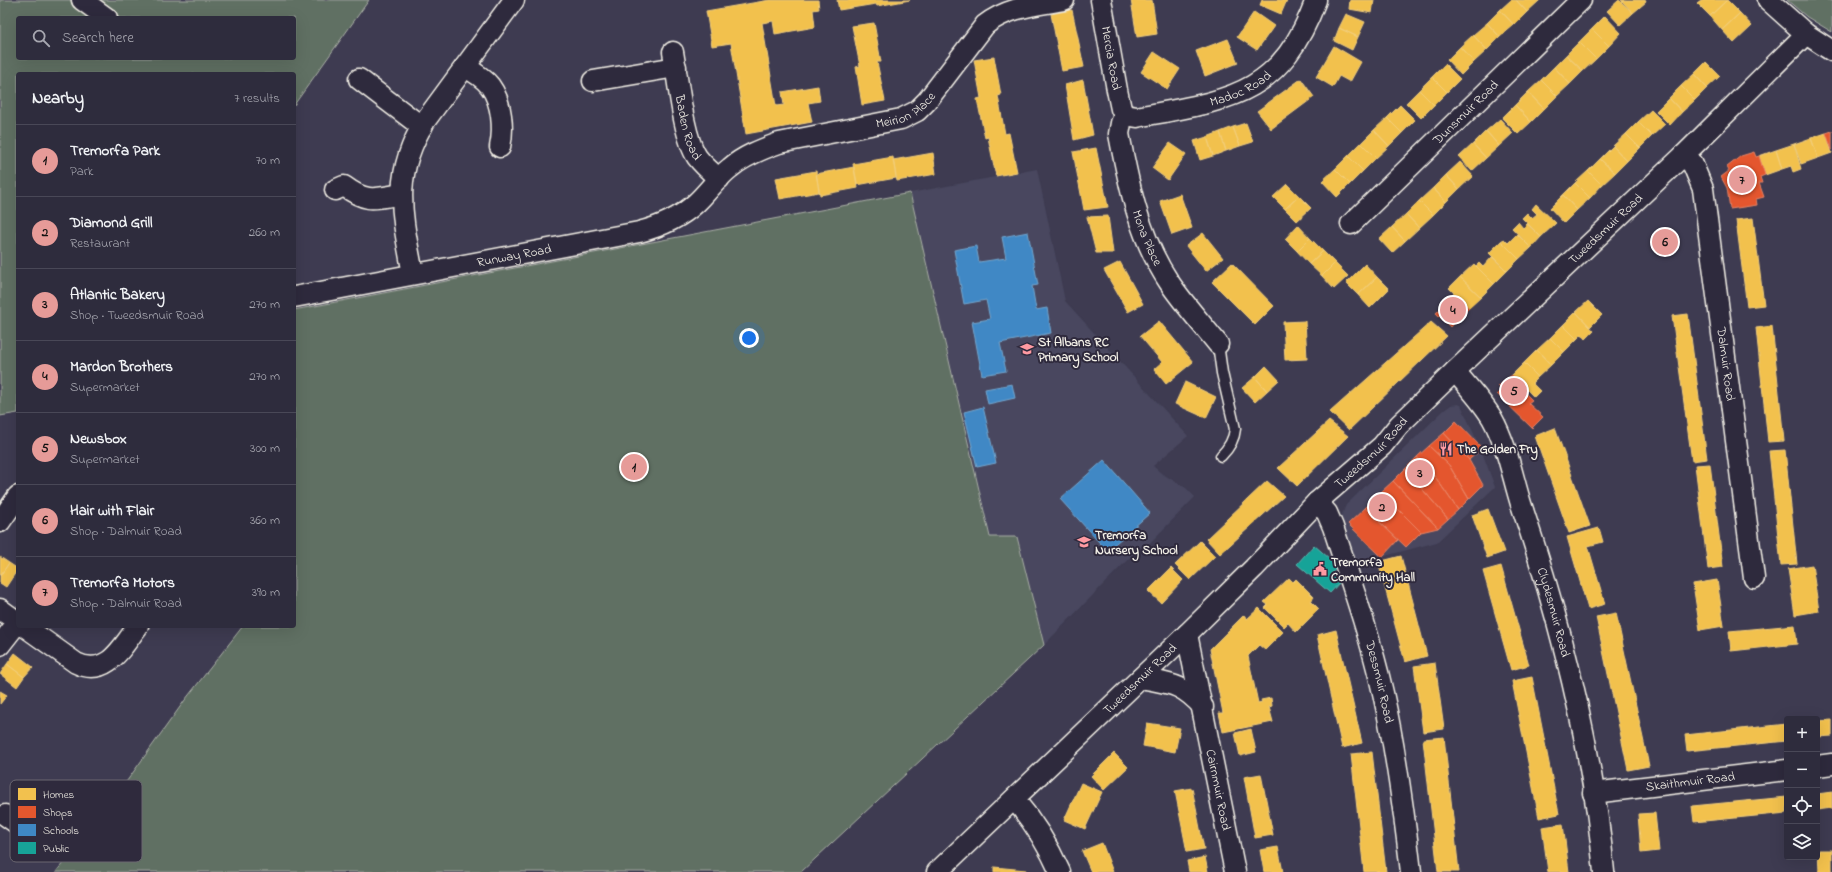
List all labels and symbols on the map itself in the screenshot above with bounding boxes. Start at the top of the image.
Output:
street label: Mercia Road [1096,25,1126,92]
street label: Madoc Road [1208,66,1276,111]
street label: Dunsmuir Road [1428,75,1503,150]
street label: Meirion Place [874,88,940,133]
street label: Baden Road [670,92,707,164]
pin: 7 [1729,165,1755,195]
street label: Tweedsmuir Road [1564,189,1648,269]
street label: Mona Place [1127,208,1167,269]
pin: 6 [1652,227,1678,257]
street label: Runway Road [475,239,554,272]
pin: 4 [1440,295,1466,325]
street label: Dalmuir Road [1712,325,1740,403]
your location [739,328,759,348]
place label: St Albans RC Primary School [1038,333,1118,369]
school or university icon: St Albans RC Primary School [1019,341,1035,357]
pin: 5 [1501,376,1527,406]
street label: Tweedsmuir Road [1330,412,1412,493]
place label: The Golden Fry [1457,440,1538,461]
restaurant icon: The Golden Fry [1438,441,1454,457]
pin: 1 [621,452,647,482]
pin: 3 [1407,458,1433,488]
pin: 2 [1369,492,1395,522]
place label: Tremorfa Nursery School [1095,526,1178,562]
school or university icon: Tremorfa Nursery School [1076,534,1092,550]
place label: Tremorfa Community Hall [1331,553,1415,589]
public building icon: Tremorfa Community Hall [1312,561,1328,577]
street label: Clydesmuir Road [1532,565,1575,660]
street label: Tweedsmuir Road [1098,638,1182,719]
street label: Dessmuir Road [1360,638,1399,725]
street label: Cairnmuir Road [1201,748,1236,833]
street label: Skaithmuir Road [1645,767,1737,796]
legend [10,780,142,862]
text: Homes [43,787,75,803]
text: Shops [43,805,73,821]
text: Schools [43,823,79,839]
text: Public [43,841,69,857]

